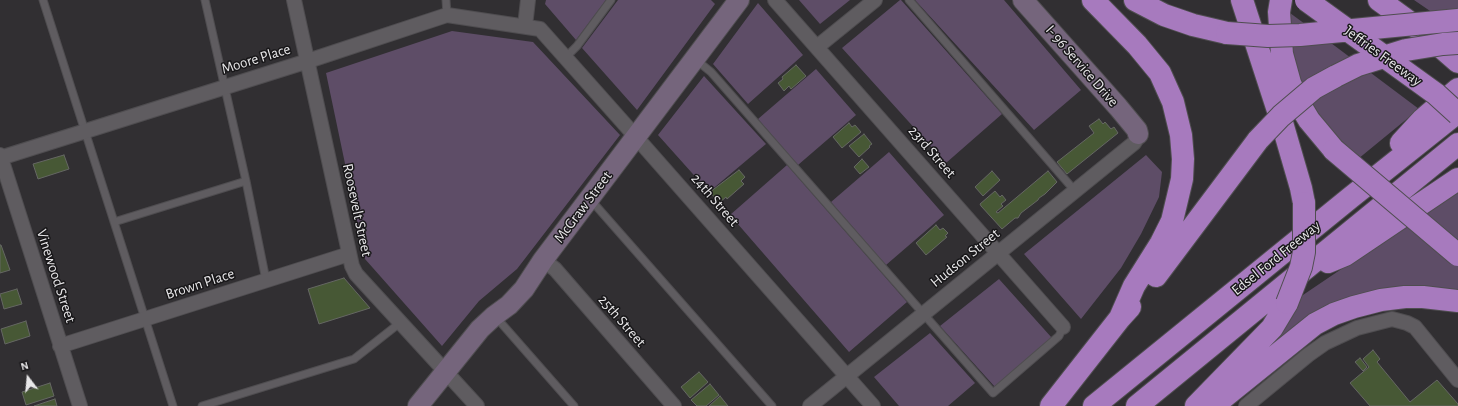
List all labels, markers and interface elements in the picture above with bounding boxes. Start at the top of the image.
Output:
street label: I- 96 Service Drive [1042,21,1122,111]
street label: Jeffries Freeway [1341,22,1425,90]
street label: Moore Place [219,40,293,78]
street label: 23rd Street [904,122,960,182]
street label: Roosevelt Street [338,162,376,258]
street label: McGraw Street [550,168,616,246]
street label: 24th Street [687,170,743,230]
street label: Edsel Ford Freeway [1228,217,1324,299]
street label: Hudson Street [927,225,1003,291]
street label: Vinewood Street [32,227,80,325]
street label: Brown Place [163,264,237,304]
street label: 25th Street [594,291,650,351]
north arrow [8,358,48,398]
text: N [19,360,30,372]

